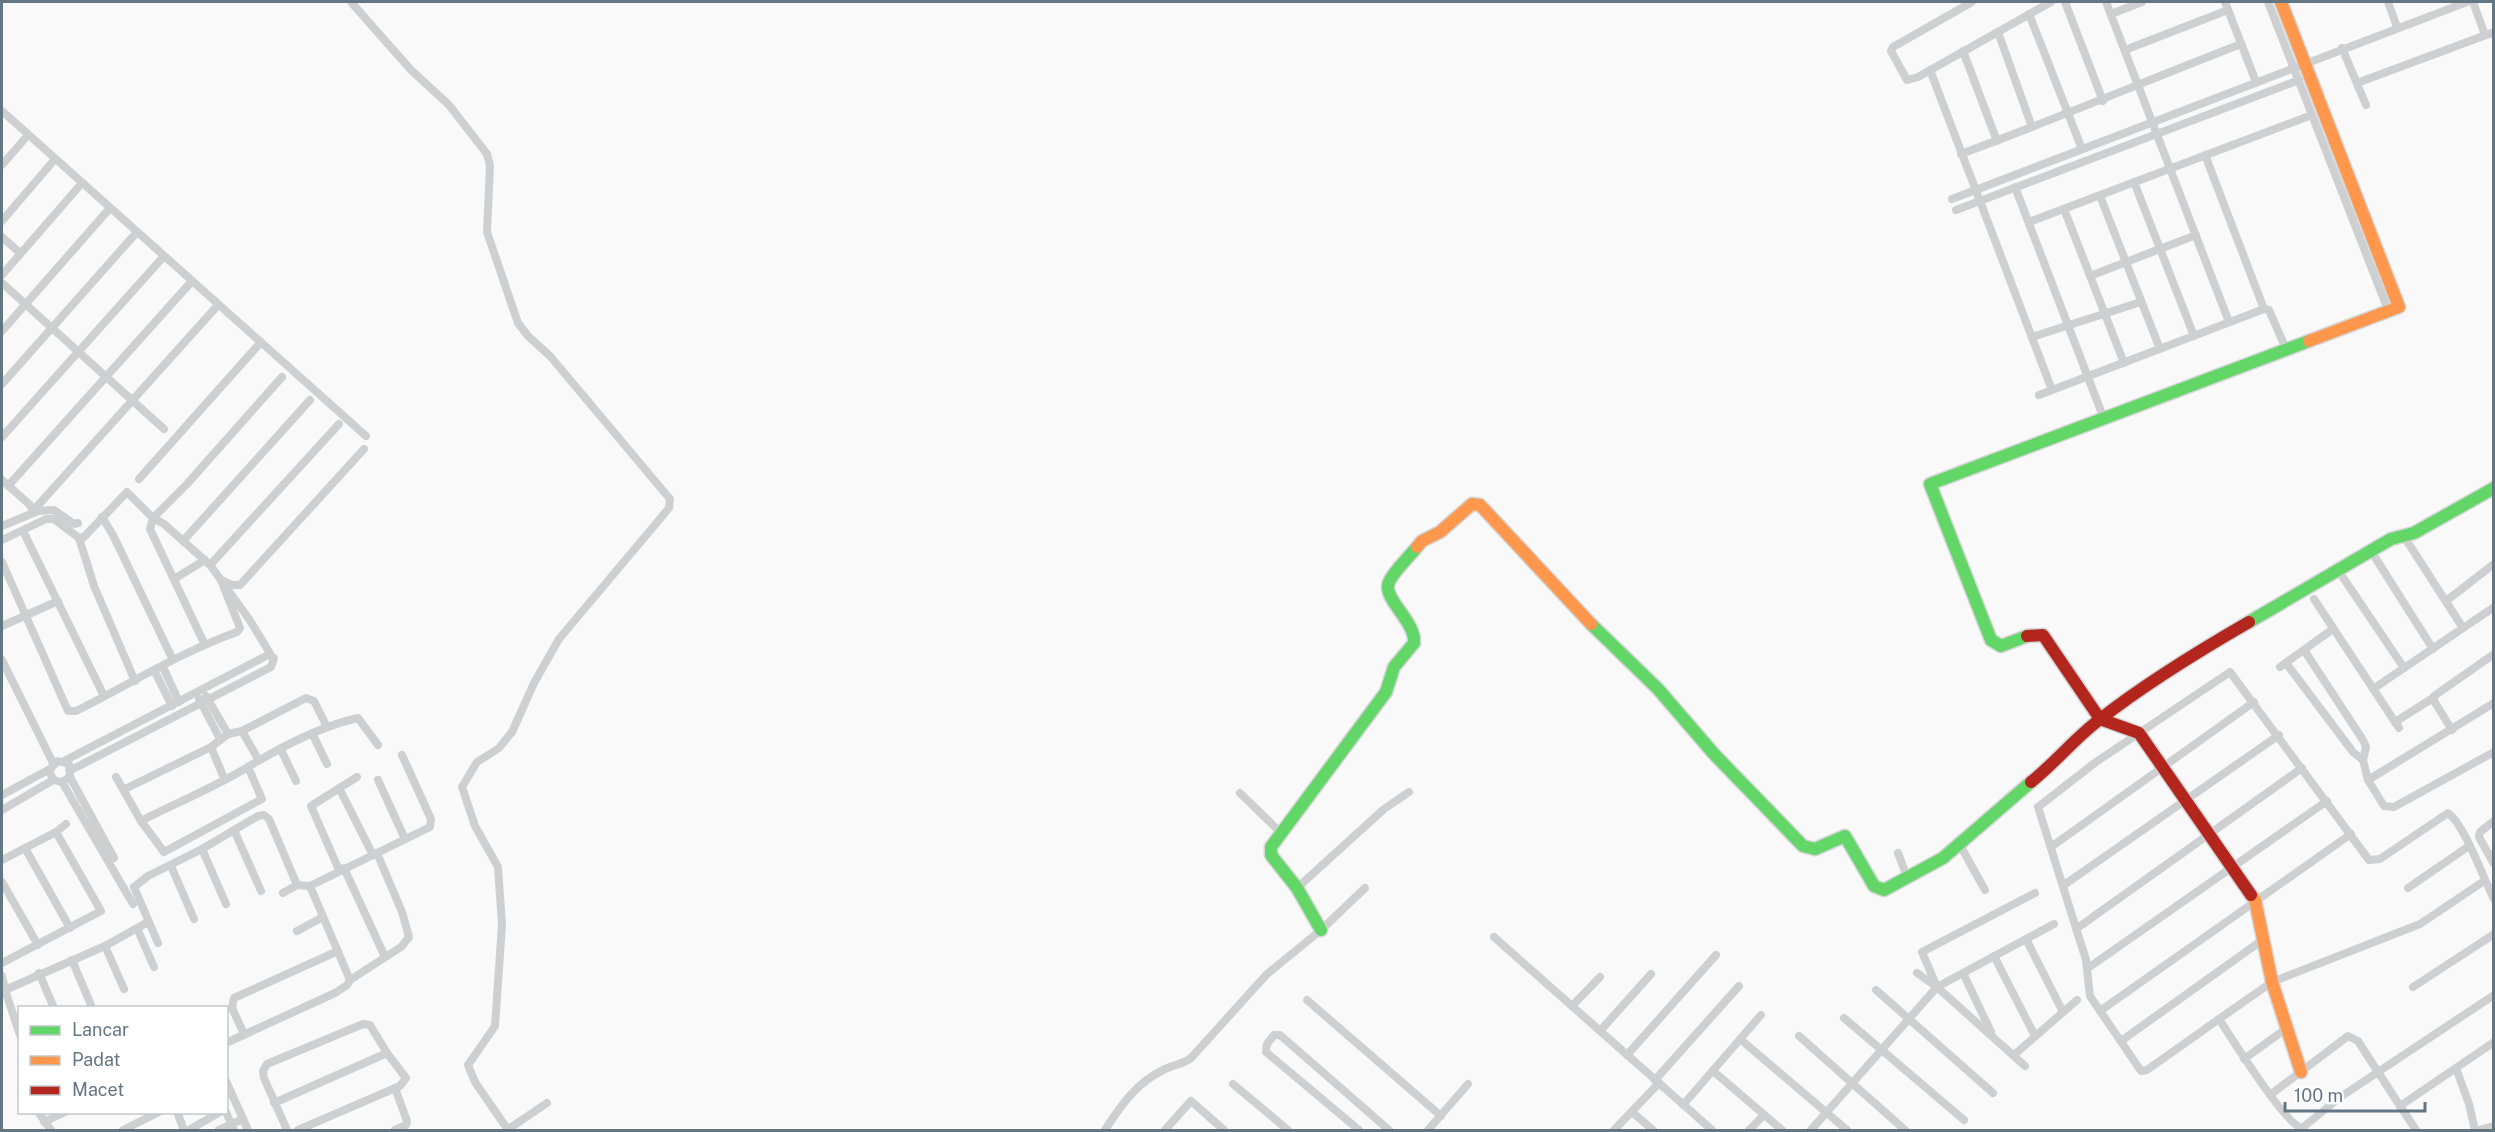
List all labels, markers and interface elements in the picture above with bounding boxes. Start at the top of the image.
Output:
legend [18,1006,228,1114]
text: Lancar [72,1019,129,1040]
text: Padat [72,1049,121,1070]
scale bar [2285,1075,2424,1113]
text: Macet [72,1079,124,1100]
text: 100 m [2294,1085,2343,1106]

